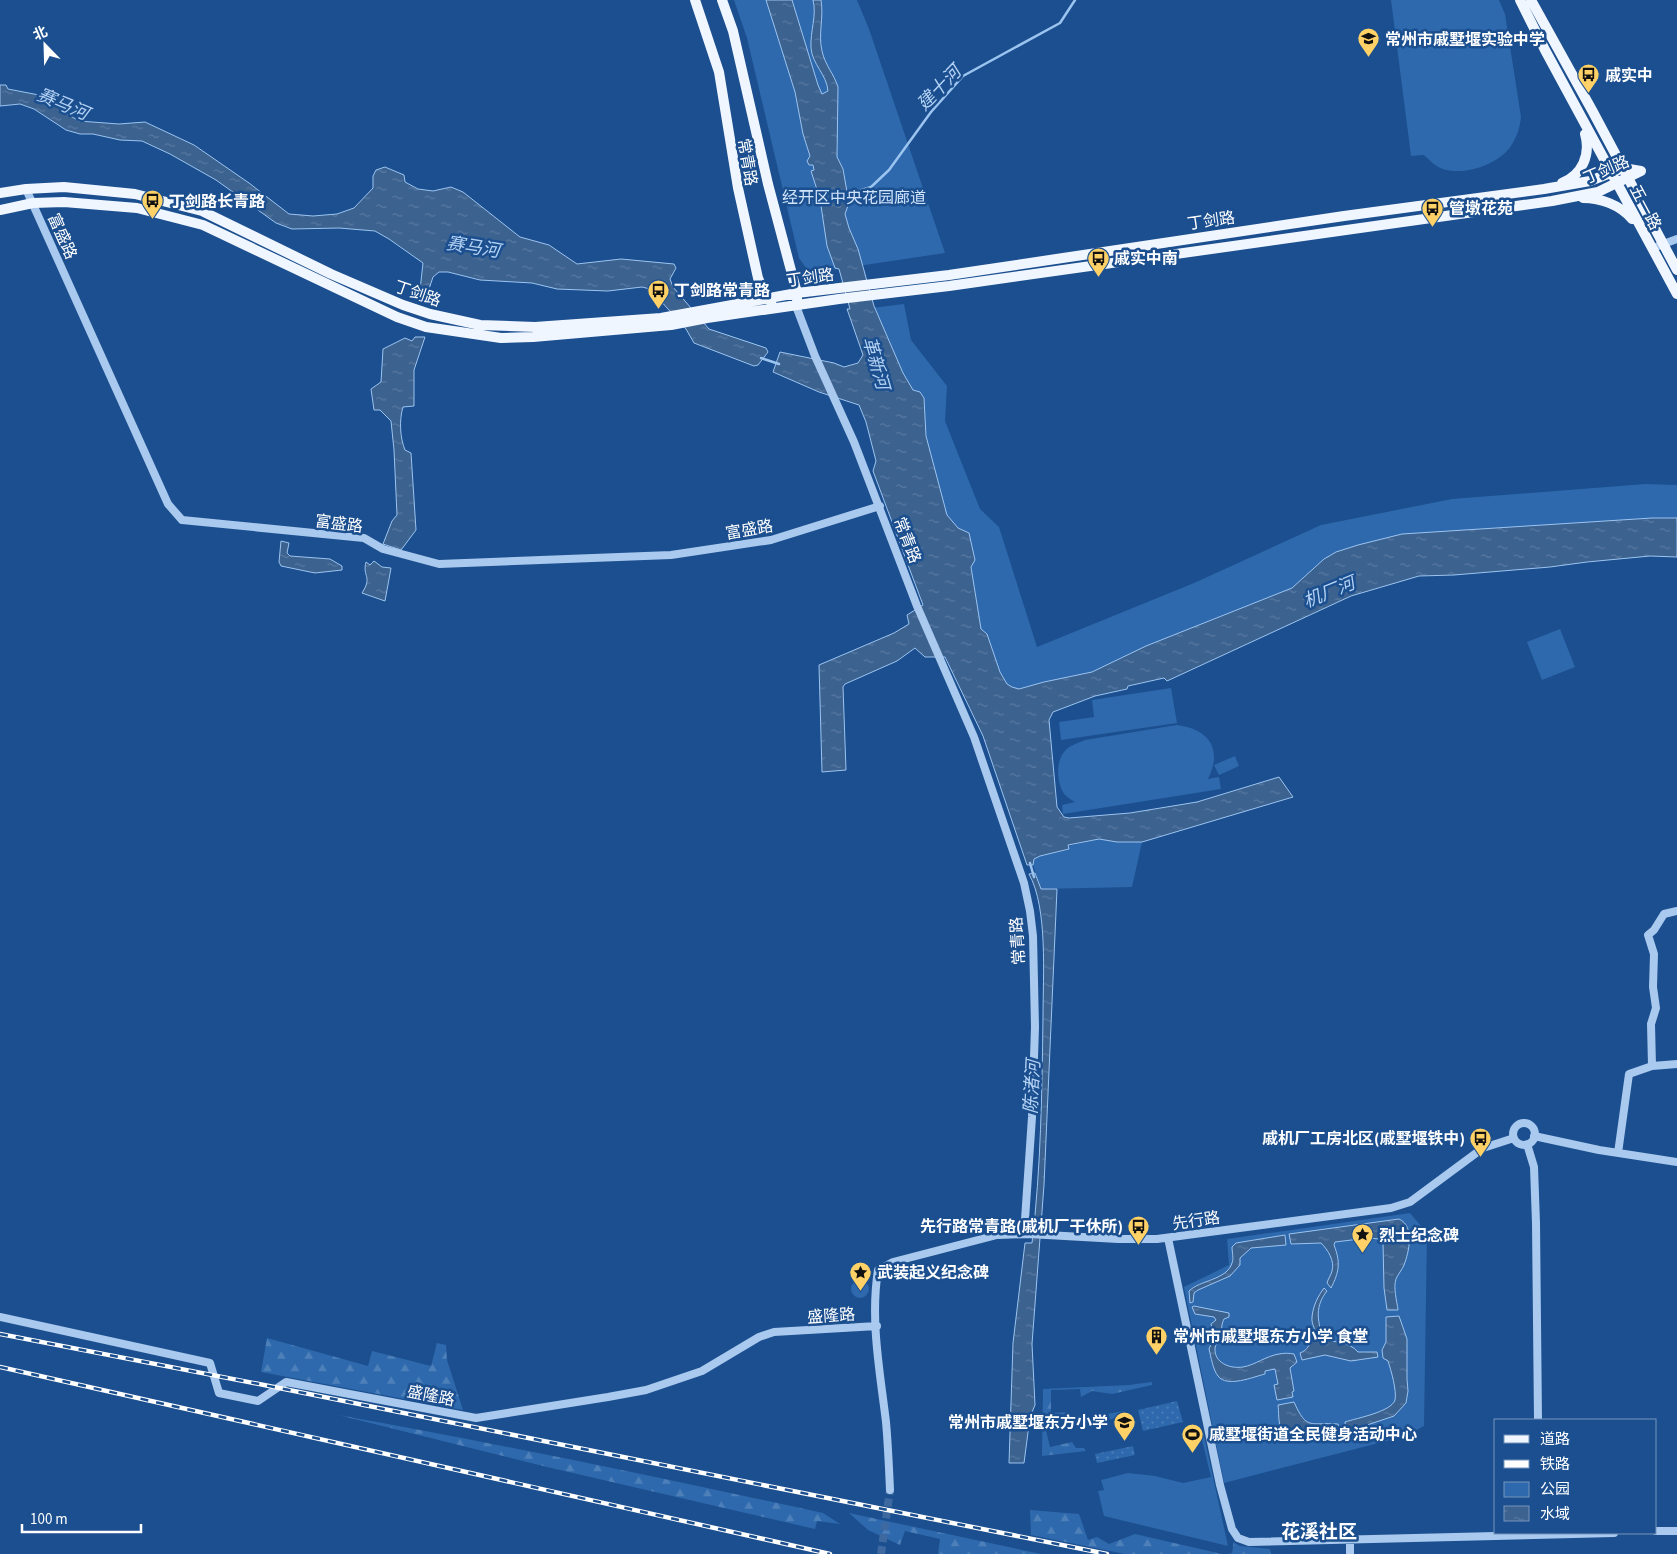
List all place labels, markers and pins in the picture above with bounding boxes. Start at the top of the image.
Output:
school or university icon: 常州市戚墅堰实验中学 [1357,27,1381,58]
place label: 常州市戚墅堰实验中学 [1385,29,1545,51]
bus stop icon: 戚实中 [1577,63,1601,94]
place label: 戚实中 [1605,65,1653,87]
bus stop icon: 丁剑路长青路 [141,189,165,220]
place label: 丁剑路长青路 [169,191,265,213]
bus stop icon: 管墩花苑 [1421,196,1445,227]
place label: 管墩花苑 [1449,198,1513,220]
bus stop icon: 戚实中南 [1086,246,1110,277]
place label: 戚实中南 [1114,248,1178,270]
bus stop icon: 丁剑路常青路 [646,278,670,309]
place label: 丁剑路常青路 [674,280,770,302]
bus stop icon: 戚机厂工房北区(戚墅堰铁中) [1469,1126,1493,1157]
place label: 戚机厂工房北区(戚墅堰铁中) [1262,1128,1465,1150]
bus stop icon: 先行路常青路(戚机厂干休所) [1127,1214,1151,1245]
place label: 先行路常青路(戚机厂干休所) [920,1216,1123,1238]
place icon: 烈士纪念碑 [1351,1223,1375,1254]
place label: 烈士纪念碑 [1379,1225,1459,1247]
place icon: 武装起义纪念碑 [849,1260,873,1291]
place label: 武装起义纪念碑 [877,1262,989,1284]
building icon: 常州市戚墅堰东方小学 食堂 [1145,1324,1169,1355]
place label: 常州市戚墅堰东方小学 食堂 [1173,1326,1368,1348]
school or university icon: 常州市戚墅堰东方小学 [1112,1410,1136,1441]
place label: 常州市戚墅堰东方小学 [948,1412,1108,1434]
sports icon: 戚墅堰街道全民健身活动中心 [1181,1422,1205,1453]
place label: 戚墅堰街道全民健身活动中心 [1209,1424,1417,1446]

